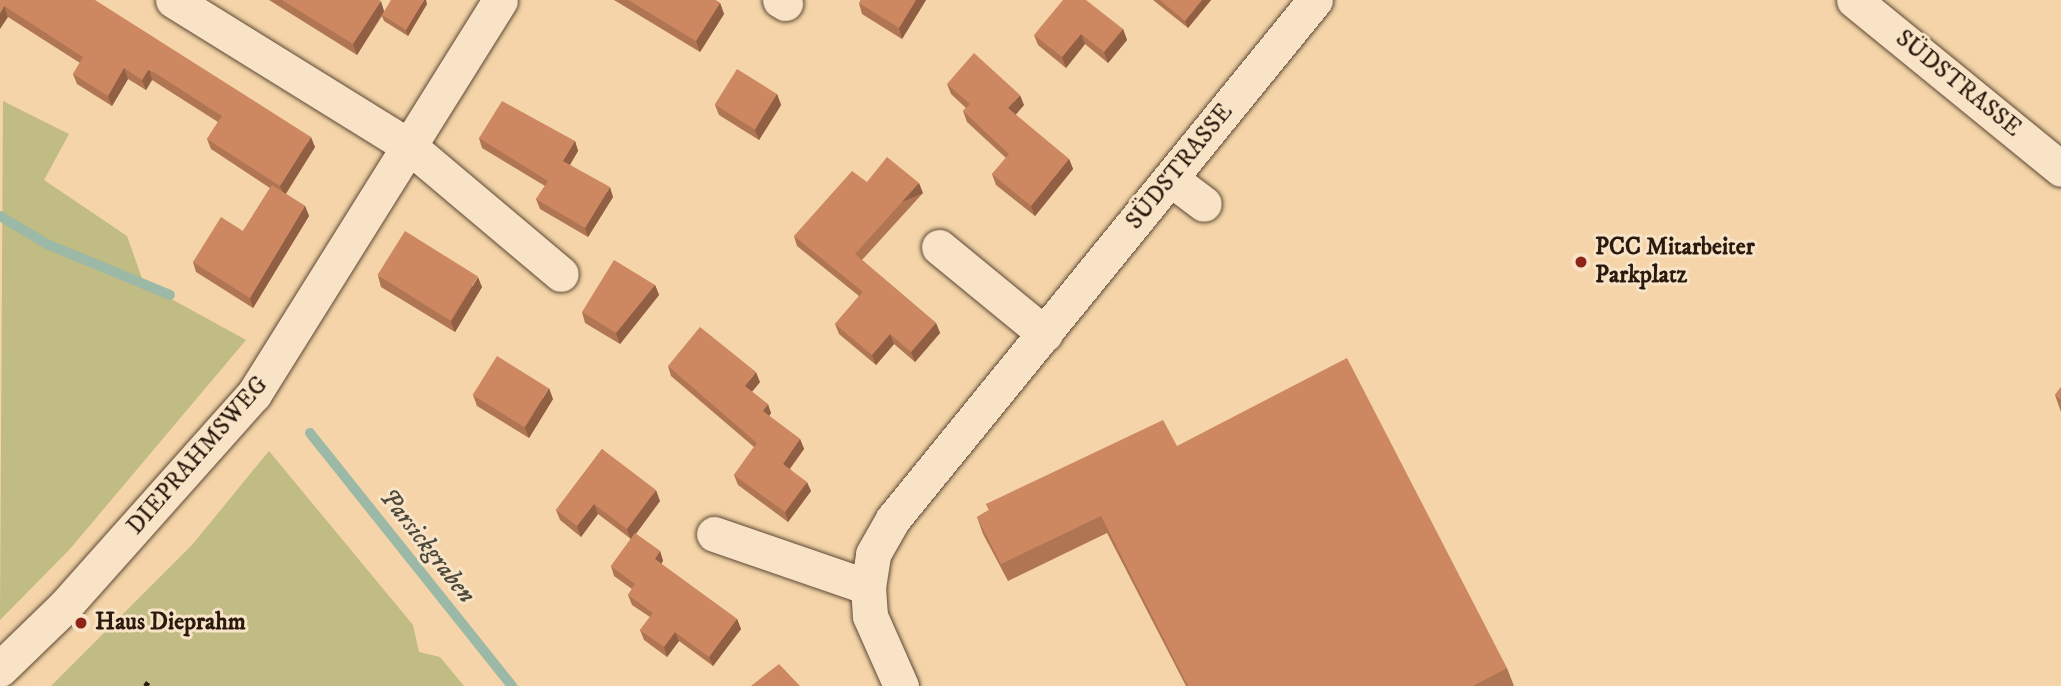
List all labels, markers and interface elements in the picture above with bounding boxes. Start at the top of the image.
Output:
street label: SÜDSTRASSE [1889,25,2027,143]
street label: SÜDSTRASSE [1121,98,1239,236]
place label: PCC Mitarbeiter Parkplatz [1595,234,1755,290]
marker: PCC Mitarbeiter Parkplatz [1573,254,1589,270]
street label: DIEPRAHMSWEG [121,371,275,541]
water label: Parsickgraben [372,482,482,610]
place label: Haus Dieprahm [95,609,246,637]
marker: Haus Dieprahm [73,615,89,631]

